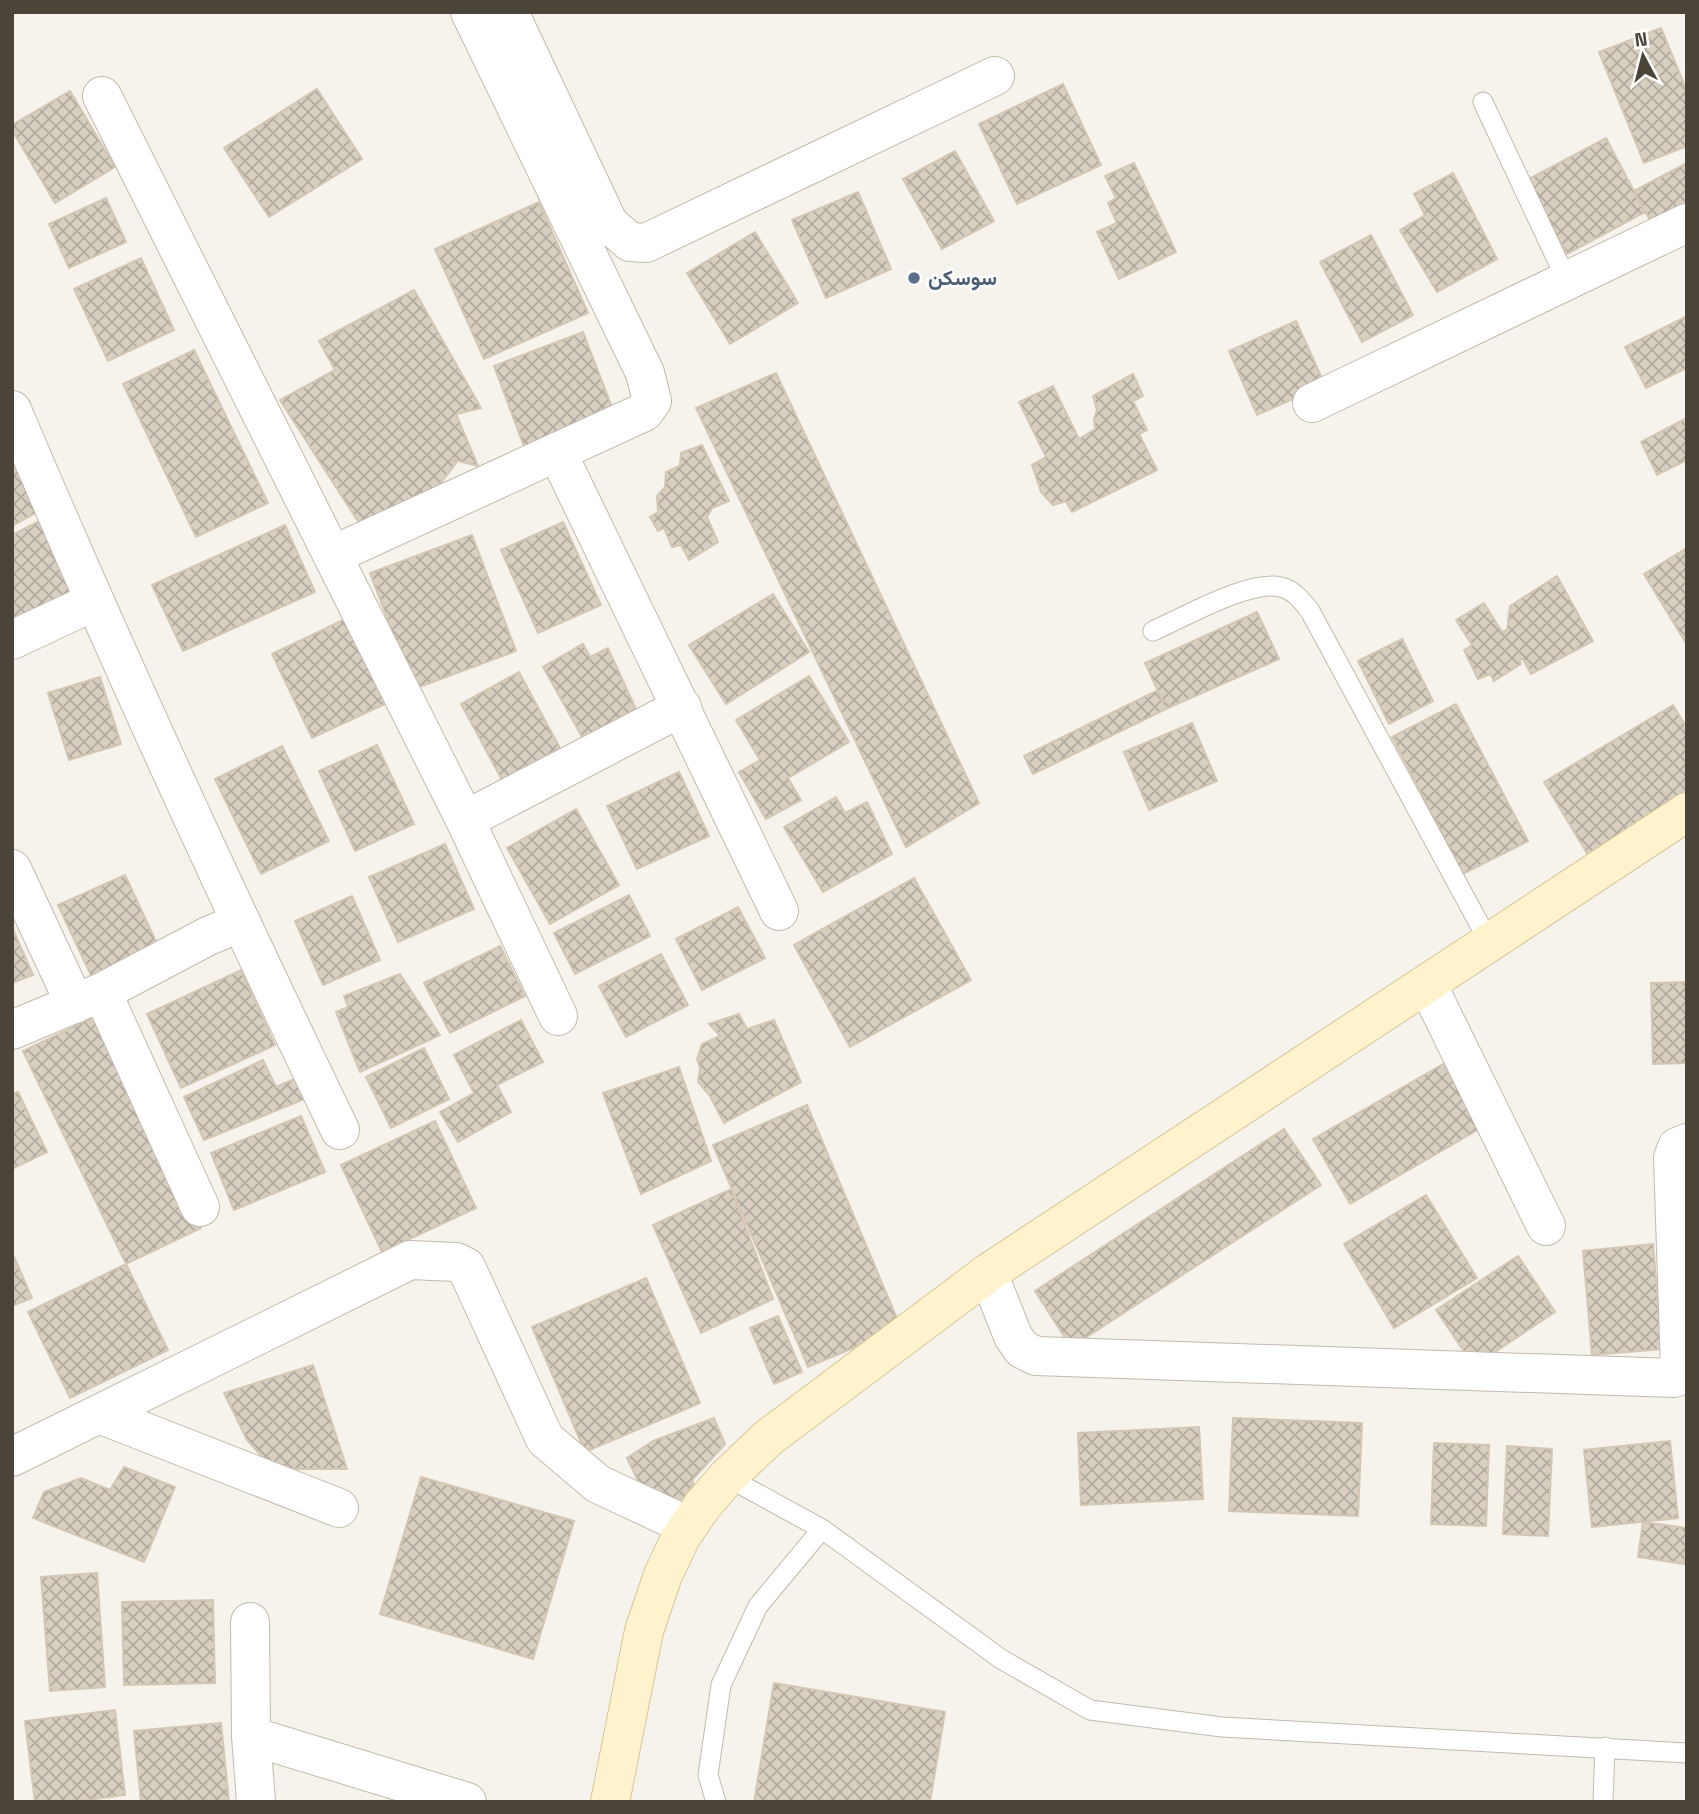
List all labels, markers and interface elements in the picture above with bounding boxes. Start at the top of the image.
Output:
north arrow [1608,21,1678,91]
text: N [1633,26,1649,53]
place label: سوسكن [928,264,997,291]
marker: سوسكن [906,270,922,286]

